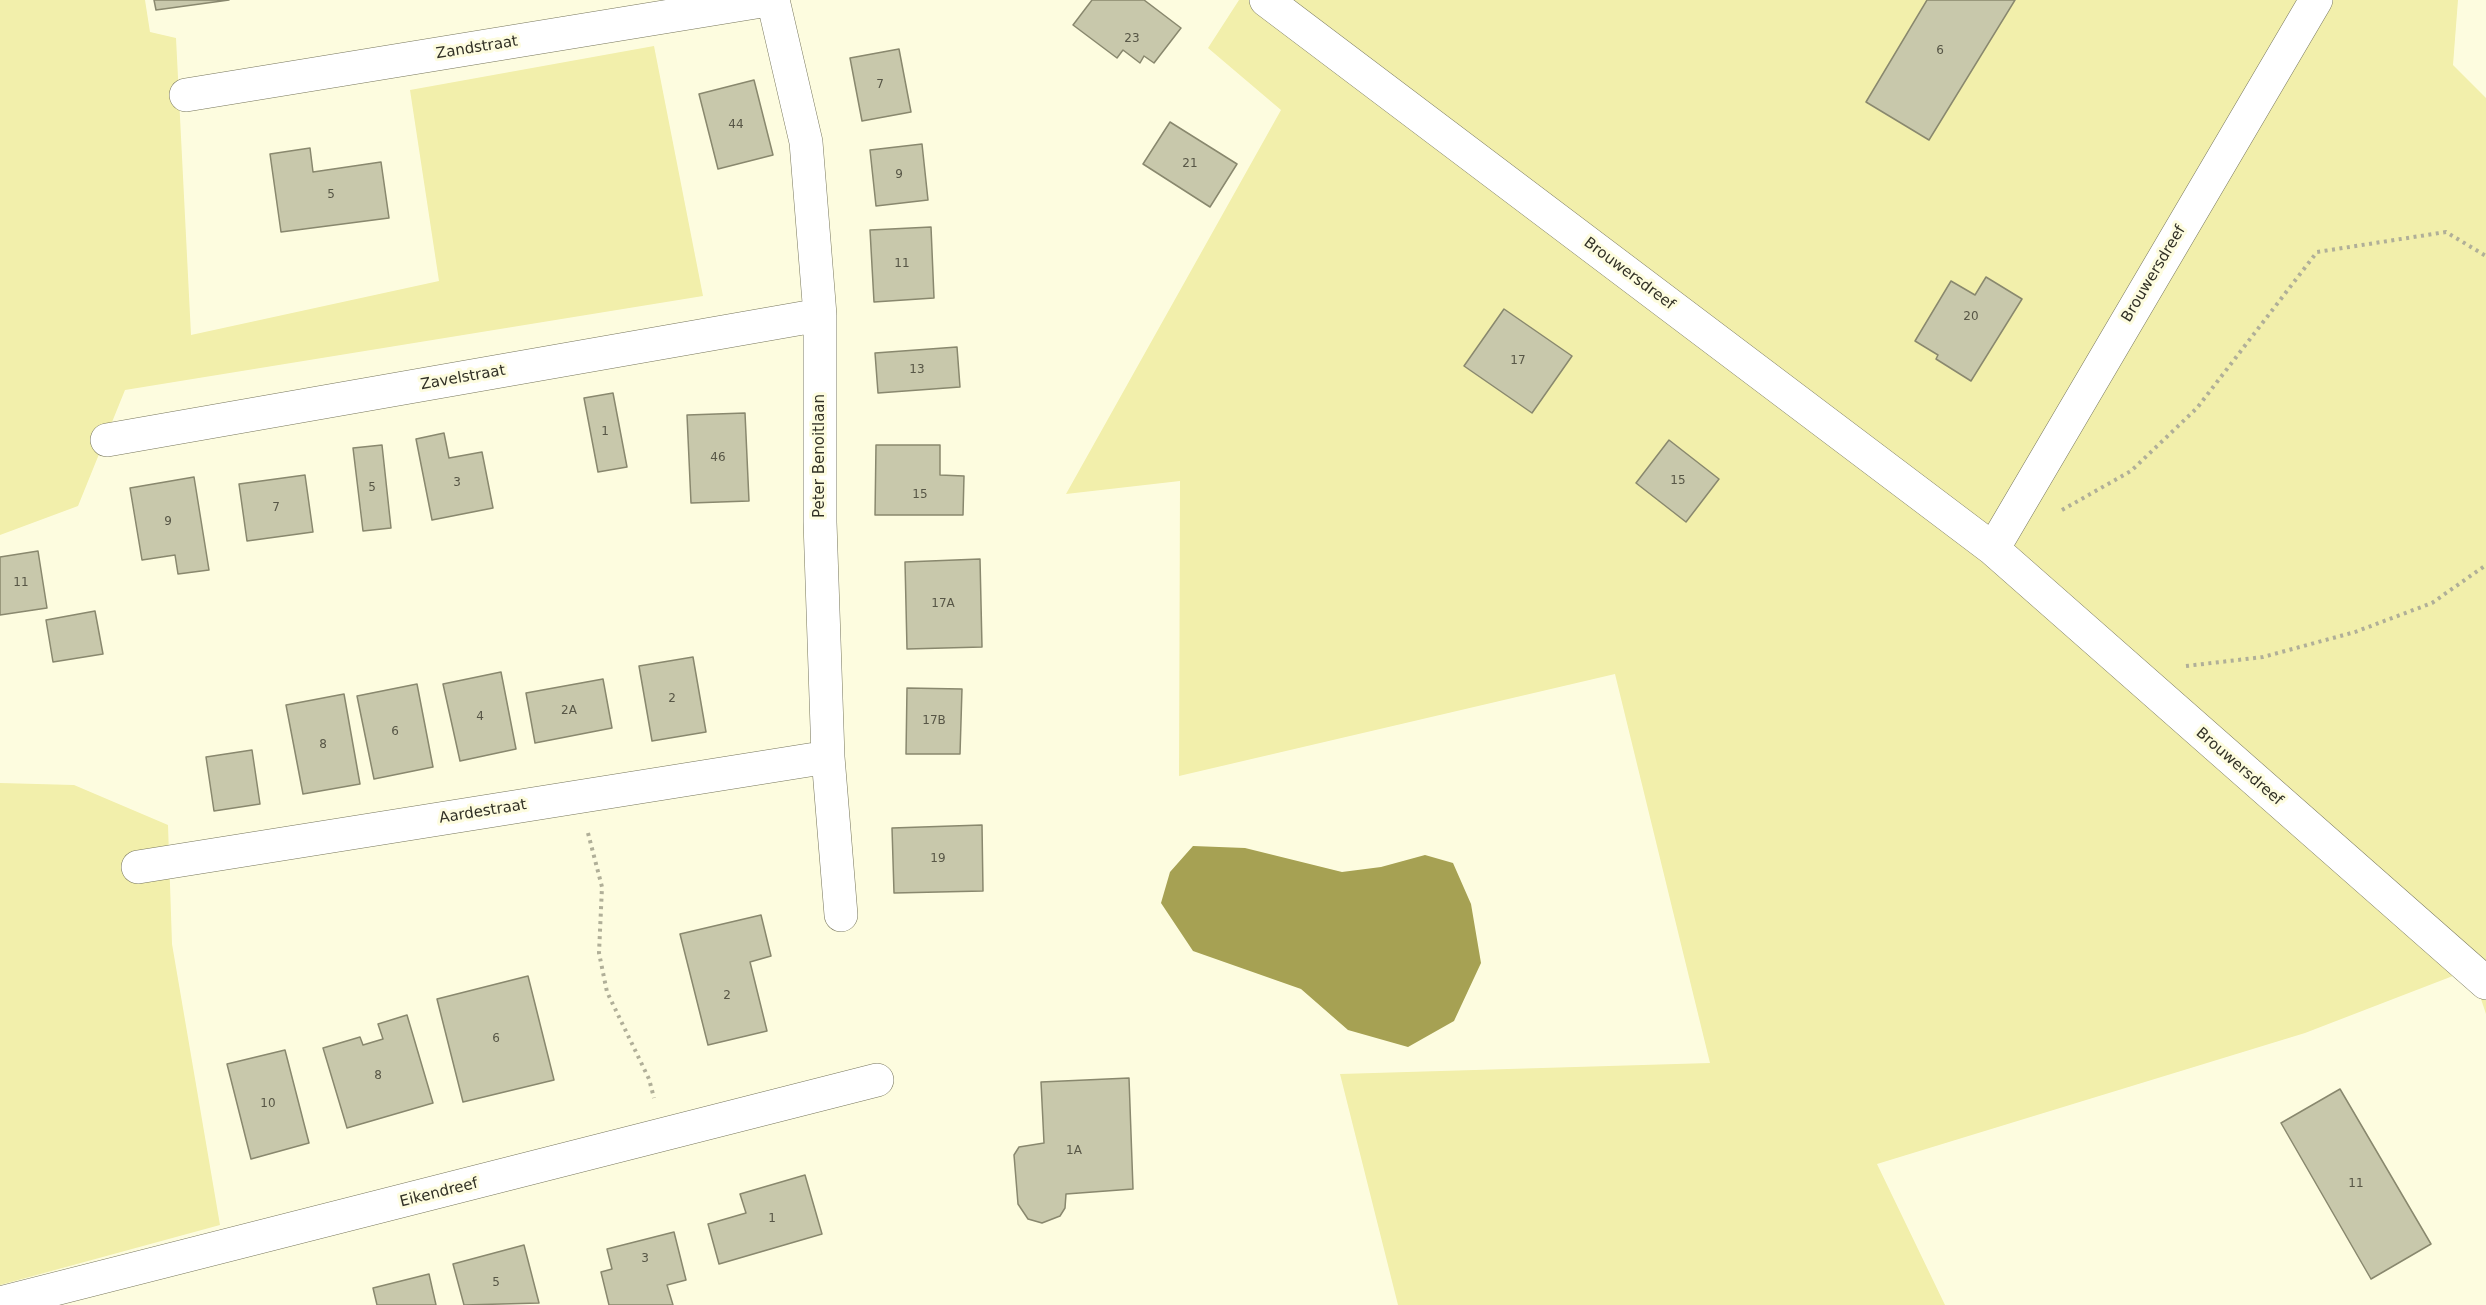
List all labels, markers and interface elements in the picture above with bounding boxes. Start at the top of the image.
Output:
house number: 23 [1124,32,1140,46]
street label: Zandstraat [435,33,519,63]
house number: 6 [1936,44,1944,58]
house number: 7 [876,78,884,92]
house number: 44 [728,118,744,132]
house number: 21 [1182,157,1198,171]
house number: 9 [895,168,903,182]
house number: 5 [327,188,335,202]
street label: Brouwersdreef [2118,222,2190,326]
street label: Brouwersdreef [1580,234,1678,314]
house number: 11 [894,257,910,271]
house number: 20 [1963,310,1979,324]
house number: 17 [1510,354,1526,368]
street label: Zavelstraat [419,362,507,394]
house number: 13 [909,363,925,377]
street label: Peter Benoitlaan [811,394,829,518]
house number: 1 [601,425,609,439]
house number: 46 [710,451,726,465]
house number: 15 [1670,474,1686,488]
house number: 3 [453,476,461,490]
house number: 5 [368,481,376,495]
house number: 15 [912,488,928,502]
house number: 7 [272,501,280,515]
house number: 9 [164,515,172,529]
house number: 11 [13,576,29,590]
house number: 17A [931,597,955,611]
house number: 2 [668,692,676,706]
house number: 2A [561,704,577,718]
house number: 4 [476,710,484,724]
house number: 17B [922,714,946,728]
street label: Brouwersdreef [2192,724,2286,810]
house number: 6 [391,725,399,739]
house number: 8 [319,738,327,752]
street label: Aardestraat [438,796,528,828]
house number: 19 [930,852,946,866]
house number: 2 [723,989,731,1003]
house number: 6 [492,1032,500,1046]
house number: 8 [374,1069,382,1083]
house number: 10 [260,1097,276,1111]
house number: 1A [1066,1144,1082,1158]
street label: Eikendreef [398,1175,480,1211]
house number: 11 [2348,1177,2364,1191]
house number: 1 [768,1212,776,1226]
house number: 3 [641,1252,649,1266]
house number: 5 [492,1276,500,1290]

